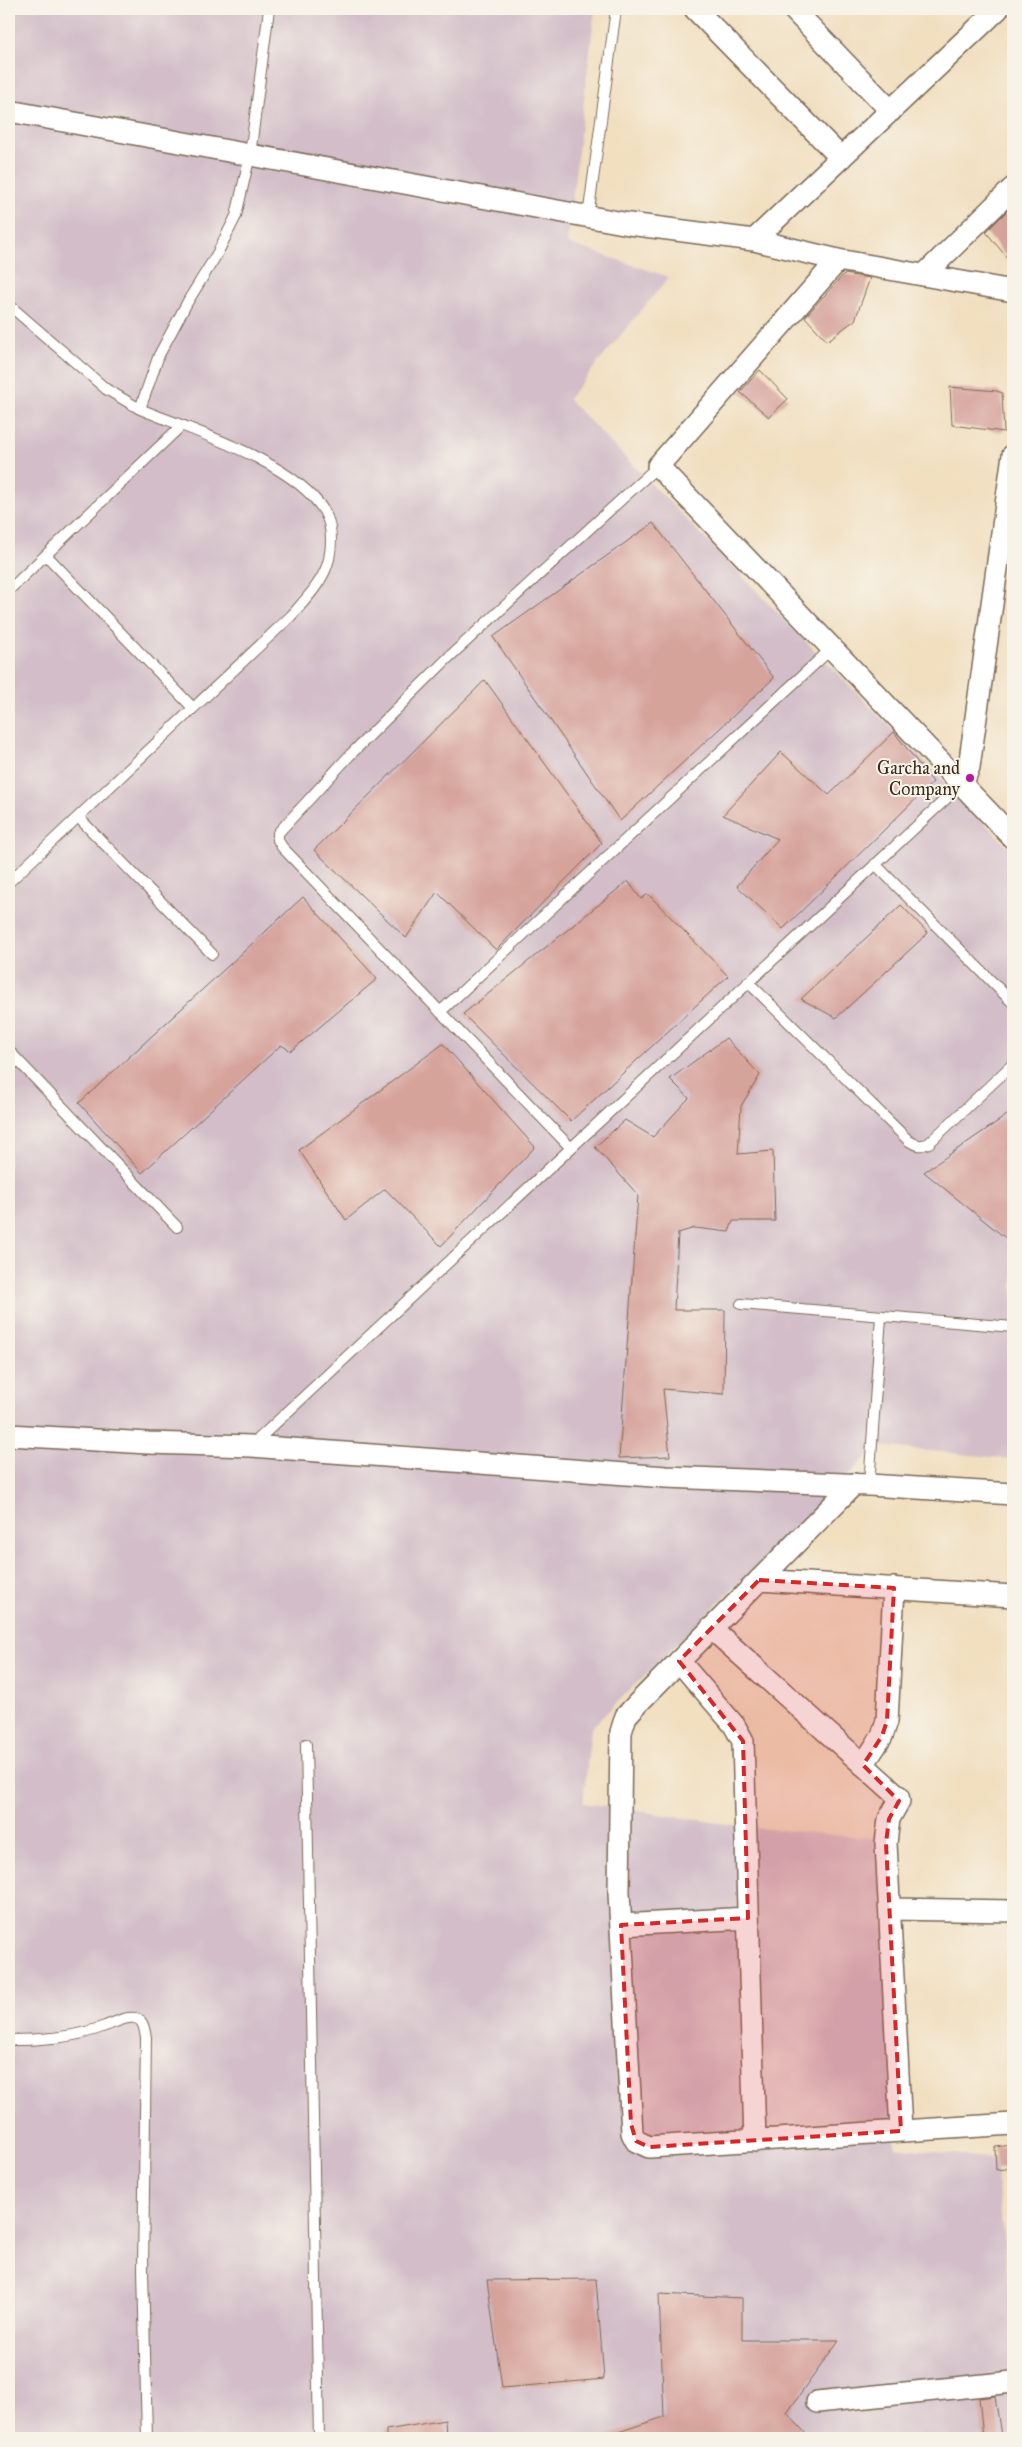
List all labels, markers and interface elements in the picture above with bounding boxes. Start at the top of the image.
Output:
place label: Garcha and Company [877,757,961,800]
marker: Garcha and Company [964,772,976,784]

